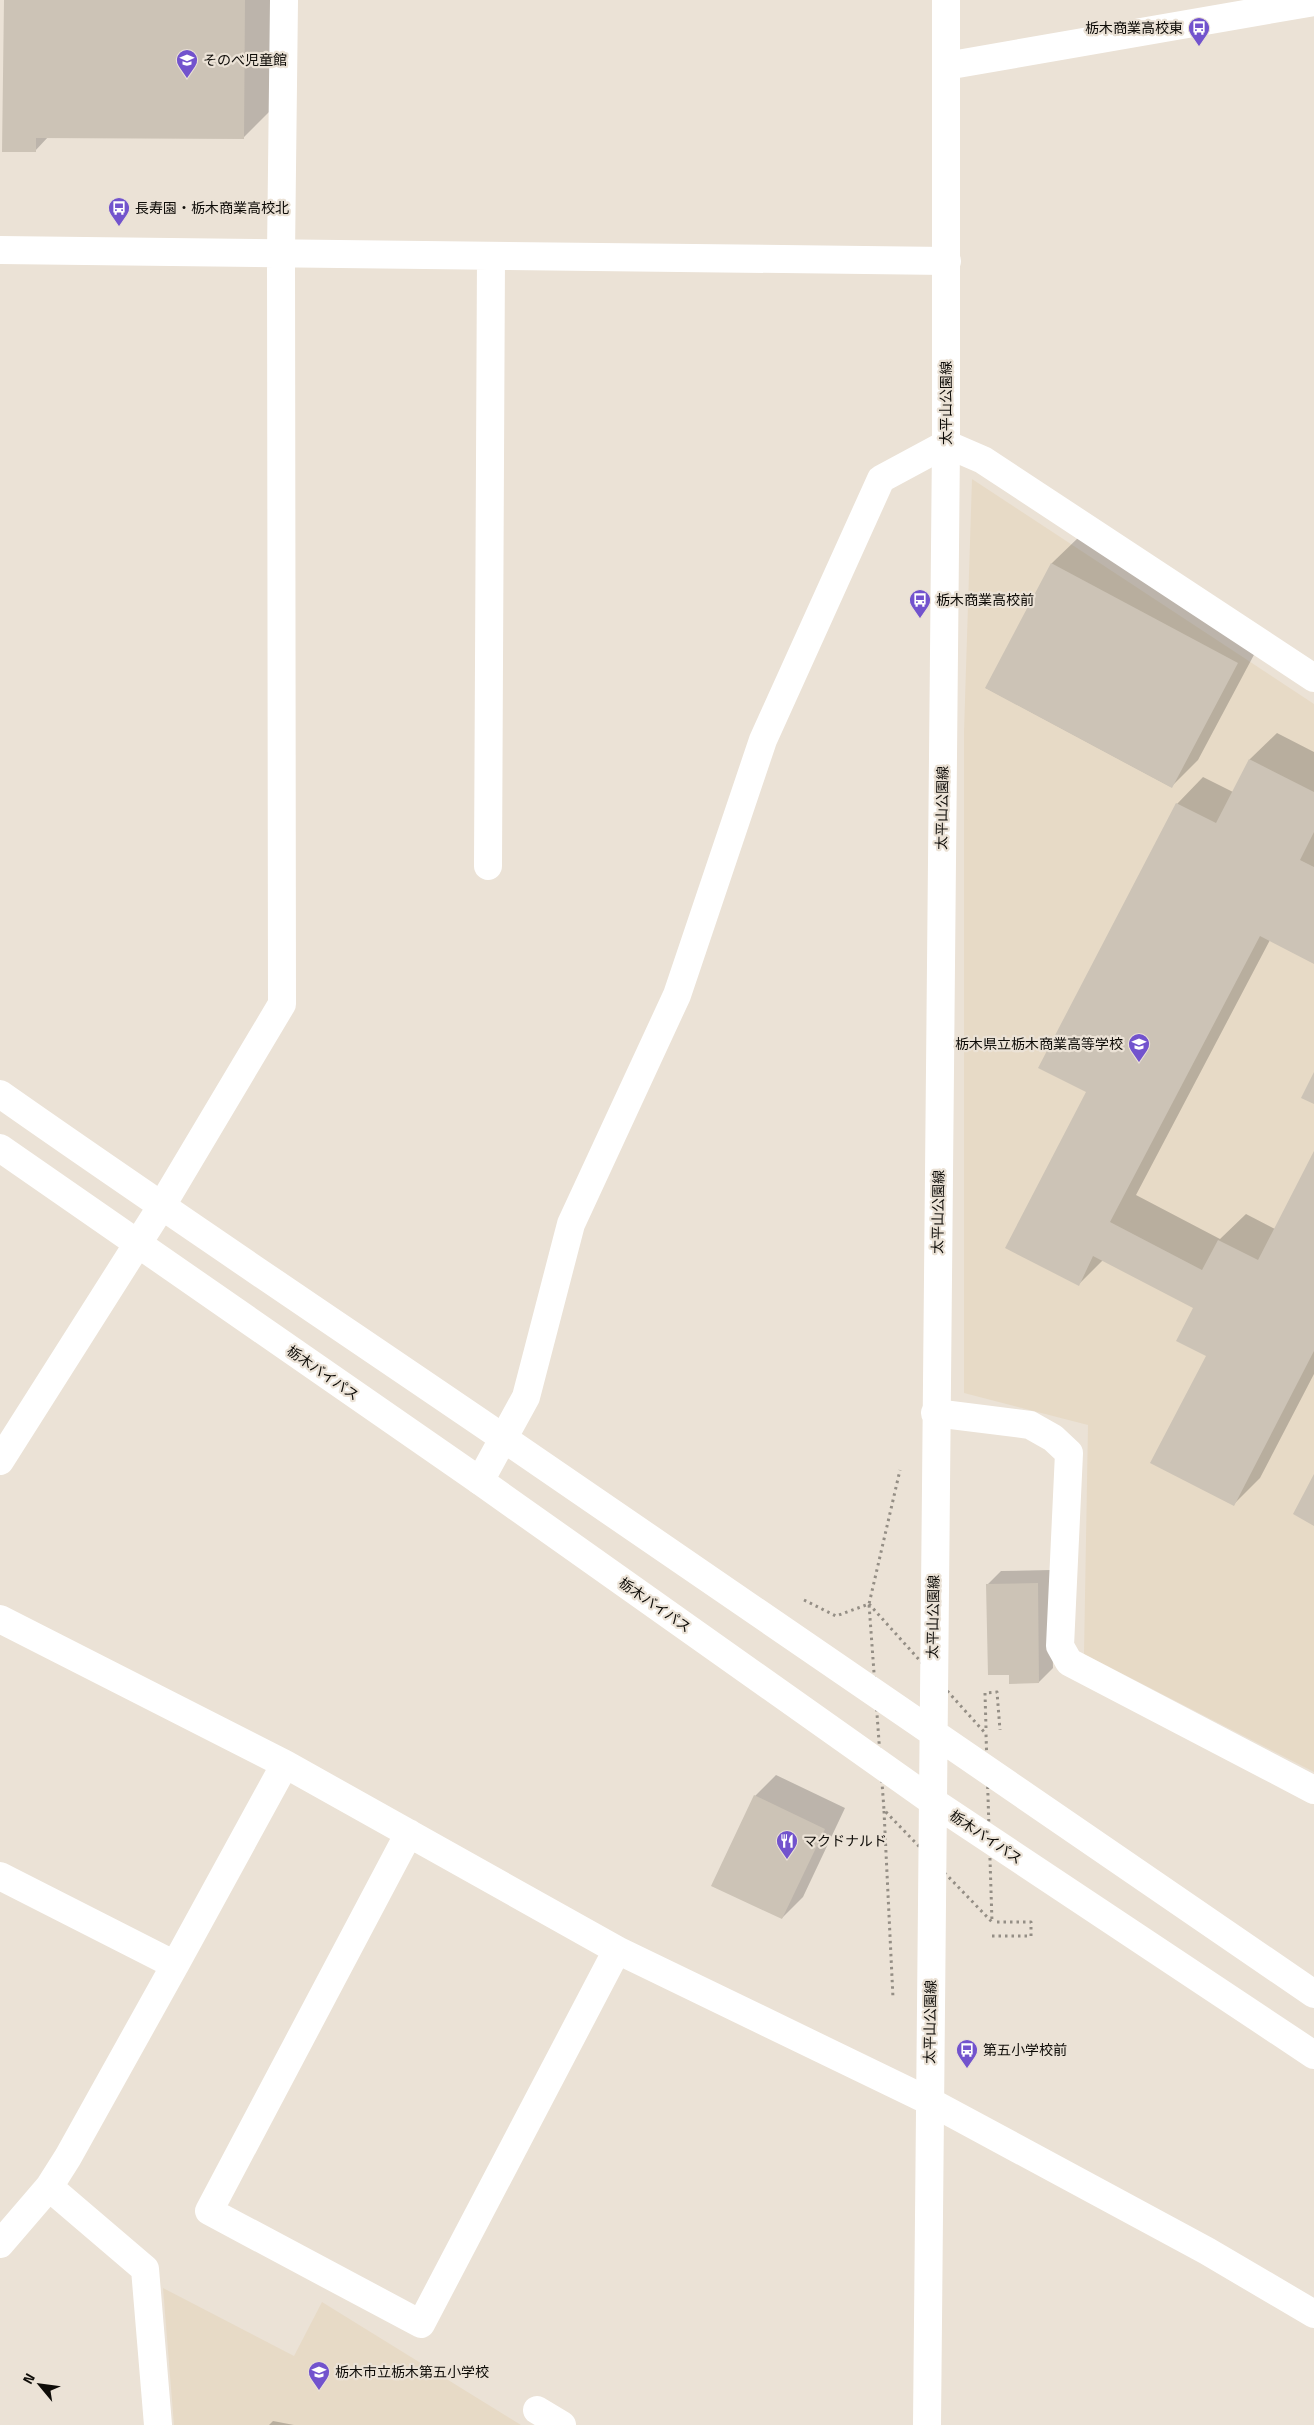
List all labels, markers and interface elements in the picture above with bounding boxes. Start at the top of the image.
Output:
bus stop icon: 栃木商業高校東 [1187,16,1211,47]
place label: 栃木商業高校東 [1085,17,1183,38]
school or university icon: そのべ児童館 [175,48,199,79]
place label: そのべ児童館 [203,49,287,70]
bus stop icon: 長寿園・栃木商業高校北 [107,196,131,227]
place label: 長寿園・栃木商業高校北 [135,197,289,218]
street label: 太平山公園線 [935,361,956,445]
bus stop icon: 栃木商業高校前 [908,588,932,619]
place label: 栃木商業高校前 [936,589,1034,610]
street label: 太平山公園線 [930,766,953,850]
school or university icon: 栃木県立栃木商業高等学校 [1127,1032,1151,1063]
place label: 栃木県立栃木商業高等学校 [955,1033,1123,1054]
street label: 太平山公園線 [926,1170,949,1254]
street label: 栃木バイパス [283,1340,364,1405]
street label: 栃木バイパス [615,1572,696,1637]
street label: 太平山公園線 [921,1575,944,1659]
street label: 栃木バイパス [946,1804,1027,1869]
restaurant icon: マクドナルド [775,1829,799,1860]
place label: マクドナルド [803,1830,887,1851]
street label: 太平山公園線 [918,1980,941,2064]
bus stop icon: 第五小学校前 [955,2038,979,2069]
place label: 第五小学校前 [983,2039,1067,2060]
north arrow [15,2360,65,2410]
school or university icon: 栃木市立栃木第五小学校 [307,2360,331,2391]
place label: 栃木市立栃木第五小学校 [335,2361,489,2382]
text: N [17,2369,40,2388]

